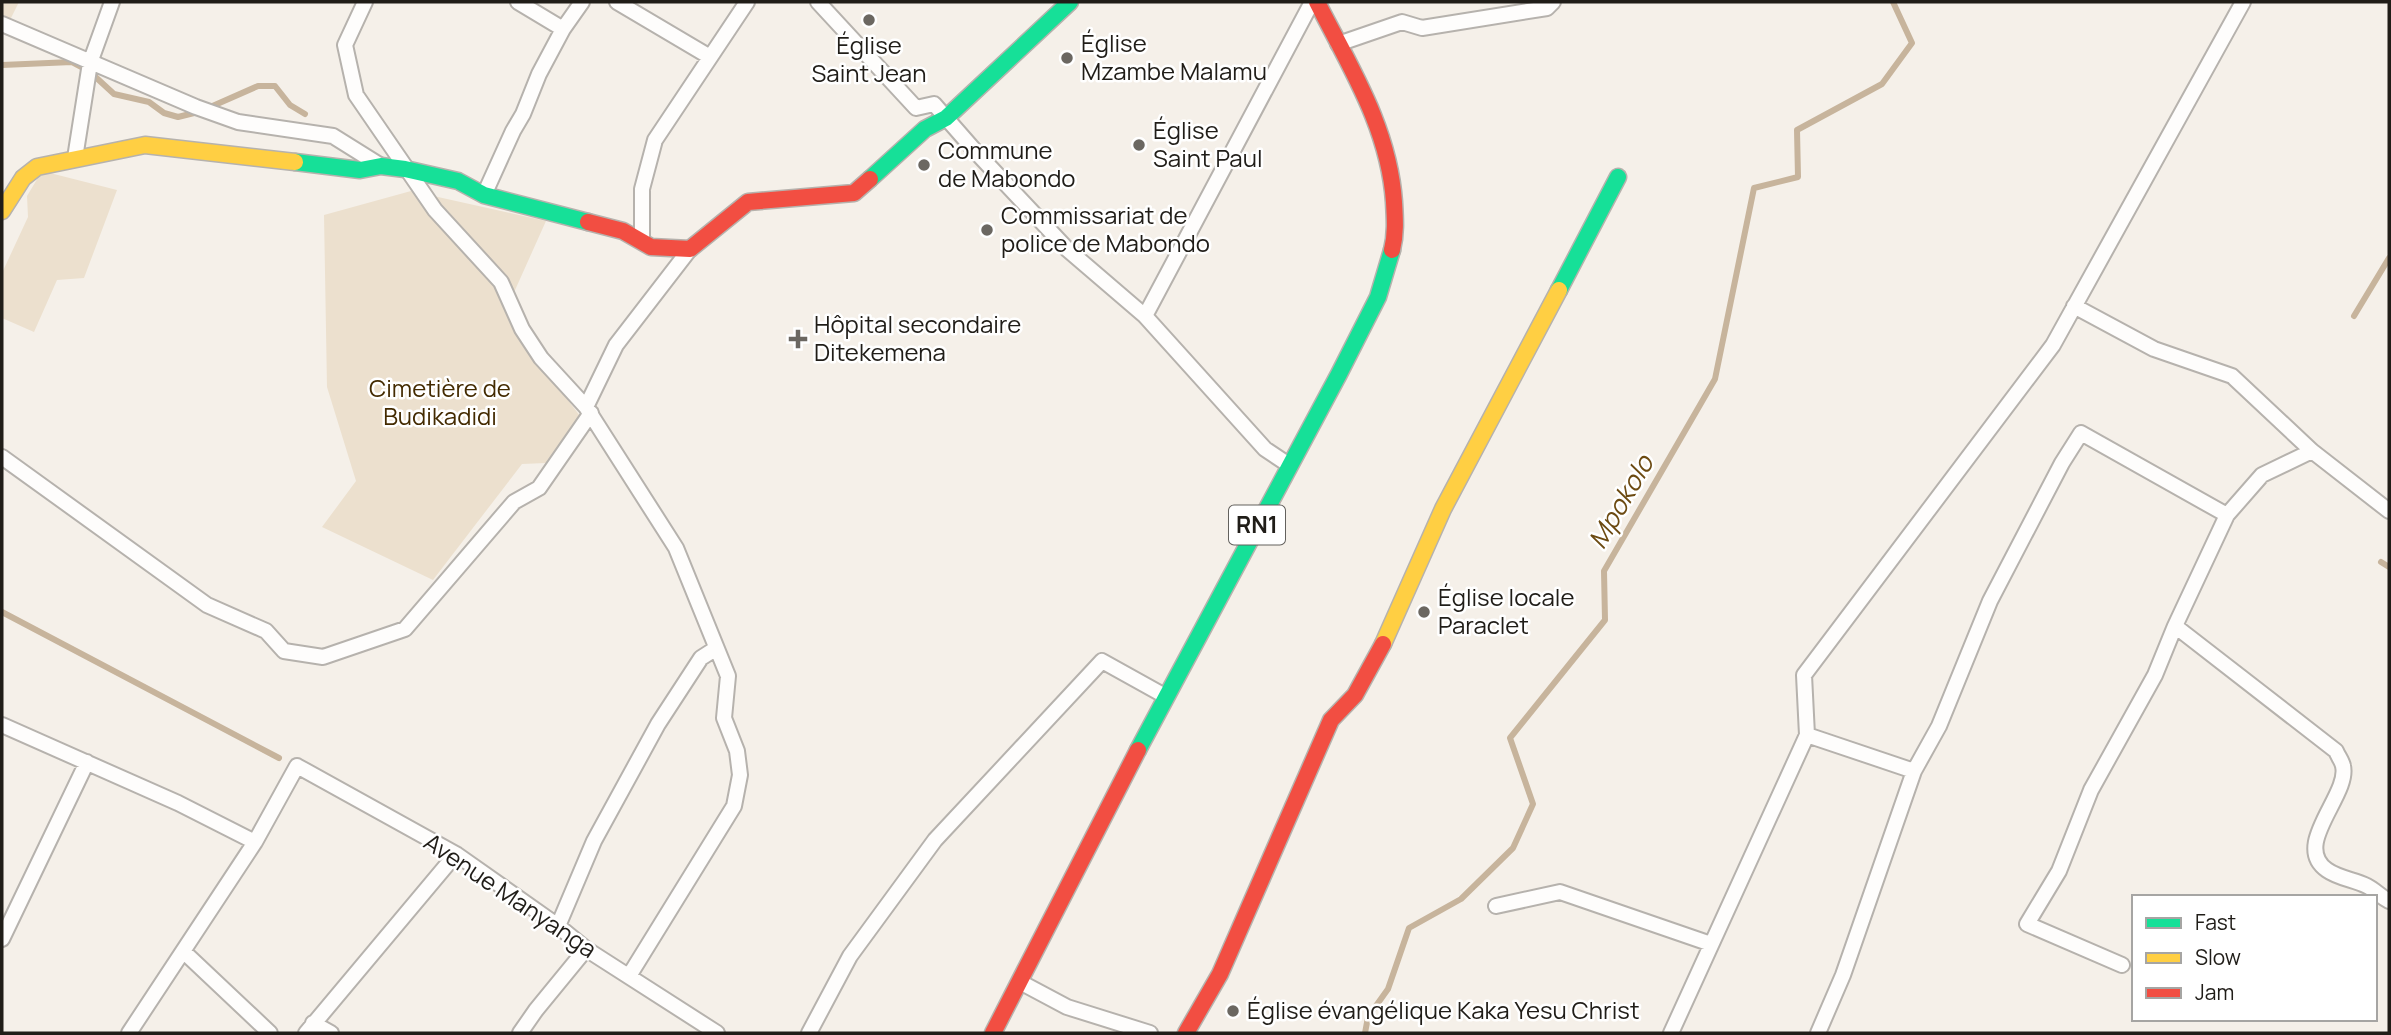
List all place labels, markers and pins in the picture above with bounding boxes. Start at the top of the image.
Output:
marker: Église Saint Jean [861,12,877,28]
place label: Église Mzambe Malamu [1081,26,1267,87]
place label: Église Saint Jean [812,28,926,89]
marker: Église Mzambe Malamu [1059,50,1075,66]
place label: Église Saint Paul [1153,113,1263,174]
place label: Commune de Mabondo [938,133,1076,194]
marker: Église Saint Paul [1131,137,1147,153]
marker: Commune de Mabondo [916,157,932,173]
place label: Commissariat de police de Mabondo [1001,198,1210,259]
marker: Commissariat de police de Mabondo [979,222,995,238]
place label: Hôpital secondaire Ditekemena [814,307,1021,368]
marker: Hôpital secondaire Ditekemena [788,329,808,349]
place label: Église locale Paraclet [1438,580,1575,641]
marker: Église locale Paraclet [1416,604,1432,620]
place label: Église évangélique Kaka Yesu Christ [1247,993,1640,1026]
marker: Église évangélique Kaka Yesu Christ [1225,1003,1241,1019]

